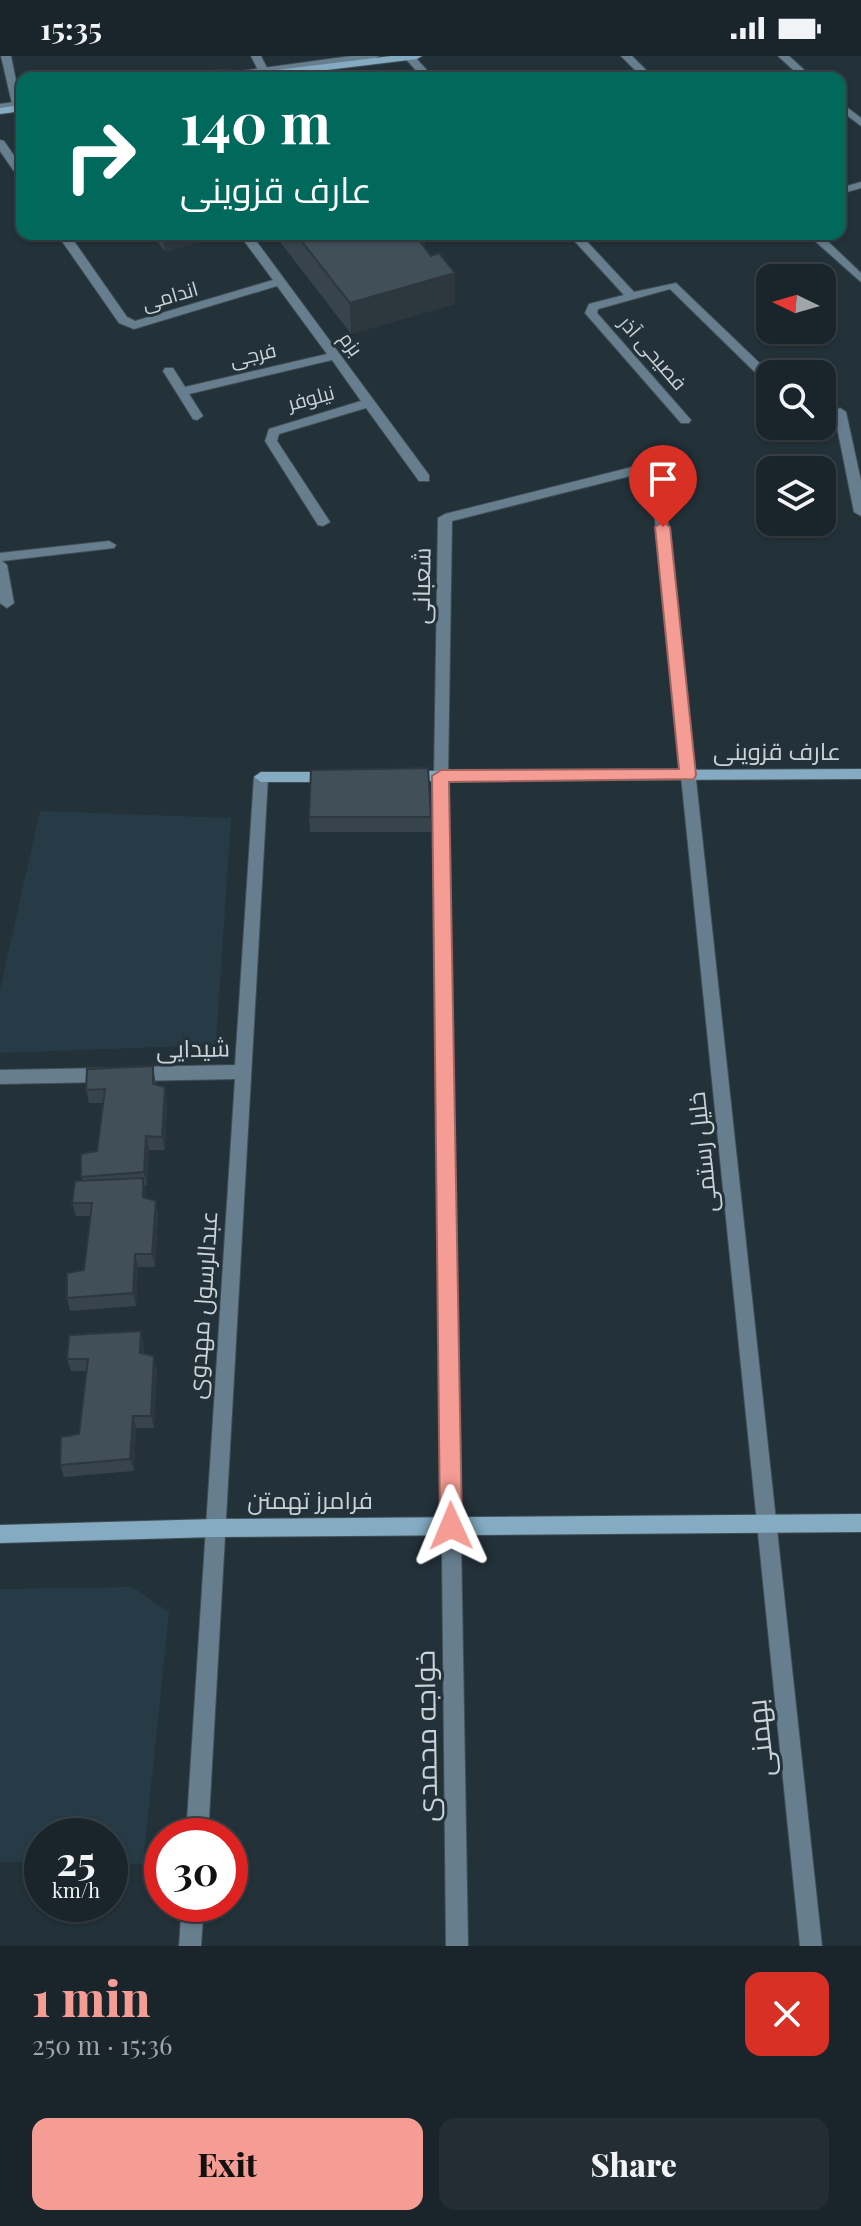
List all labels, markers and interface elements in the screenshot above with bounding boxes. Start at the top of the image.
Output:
text: 15:35 [40,8,102,48]
text: 140 m [180,84,331,159]
icon: right [48,104,152,208]
text: عارف قزوینی [180,164,372,212]
north arrow [756,264,836,344]
map controls [756,264,836,536]
street label: اندامی [138,274,201,316]
street label: فصیحی آذر [613,308,694,396]
street label: بزم [333,326,370,362]
street label: فرجی [227,335,279,373]
button: search [756,360,836,440]
street label: نیلوفر [283,377,337,416]
pin [629,445,697,527]
button: layers [756,456,836,536]
icon: arrive [641,457,685,501]
street label: شعبانی [403,547,437,625]
street label: عارف قزوینی [713,734,841,766]
street label: شیدایی [156,1030,230,1064]
street label: خلیل رستمی [679,1090,723,1214]
street label: عبدالرسول مهدوی [178,1210,224,1400]
street label: فرامرز تهمتن [247,1483,373,1515]
position arrow [409,1484,493,1568]
street label: خواجه محمدی [405,1650,444,1822]
street label: بهمنی [736,1698,781,1779]
speed limit sign: 30 [144,1818,248,1922]
text: 25 [56,1833,96,1886]
text: km/h [52,1876,100,1903]
text: 1 min [32,1965,150,2029]
button: close [745,1972,829,2056]
text: 250 m · 15:36 [32,2027,172,2062]
button: Exit [32,2118,423,2210]
button: Share [439,2118,829,2210]

